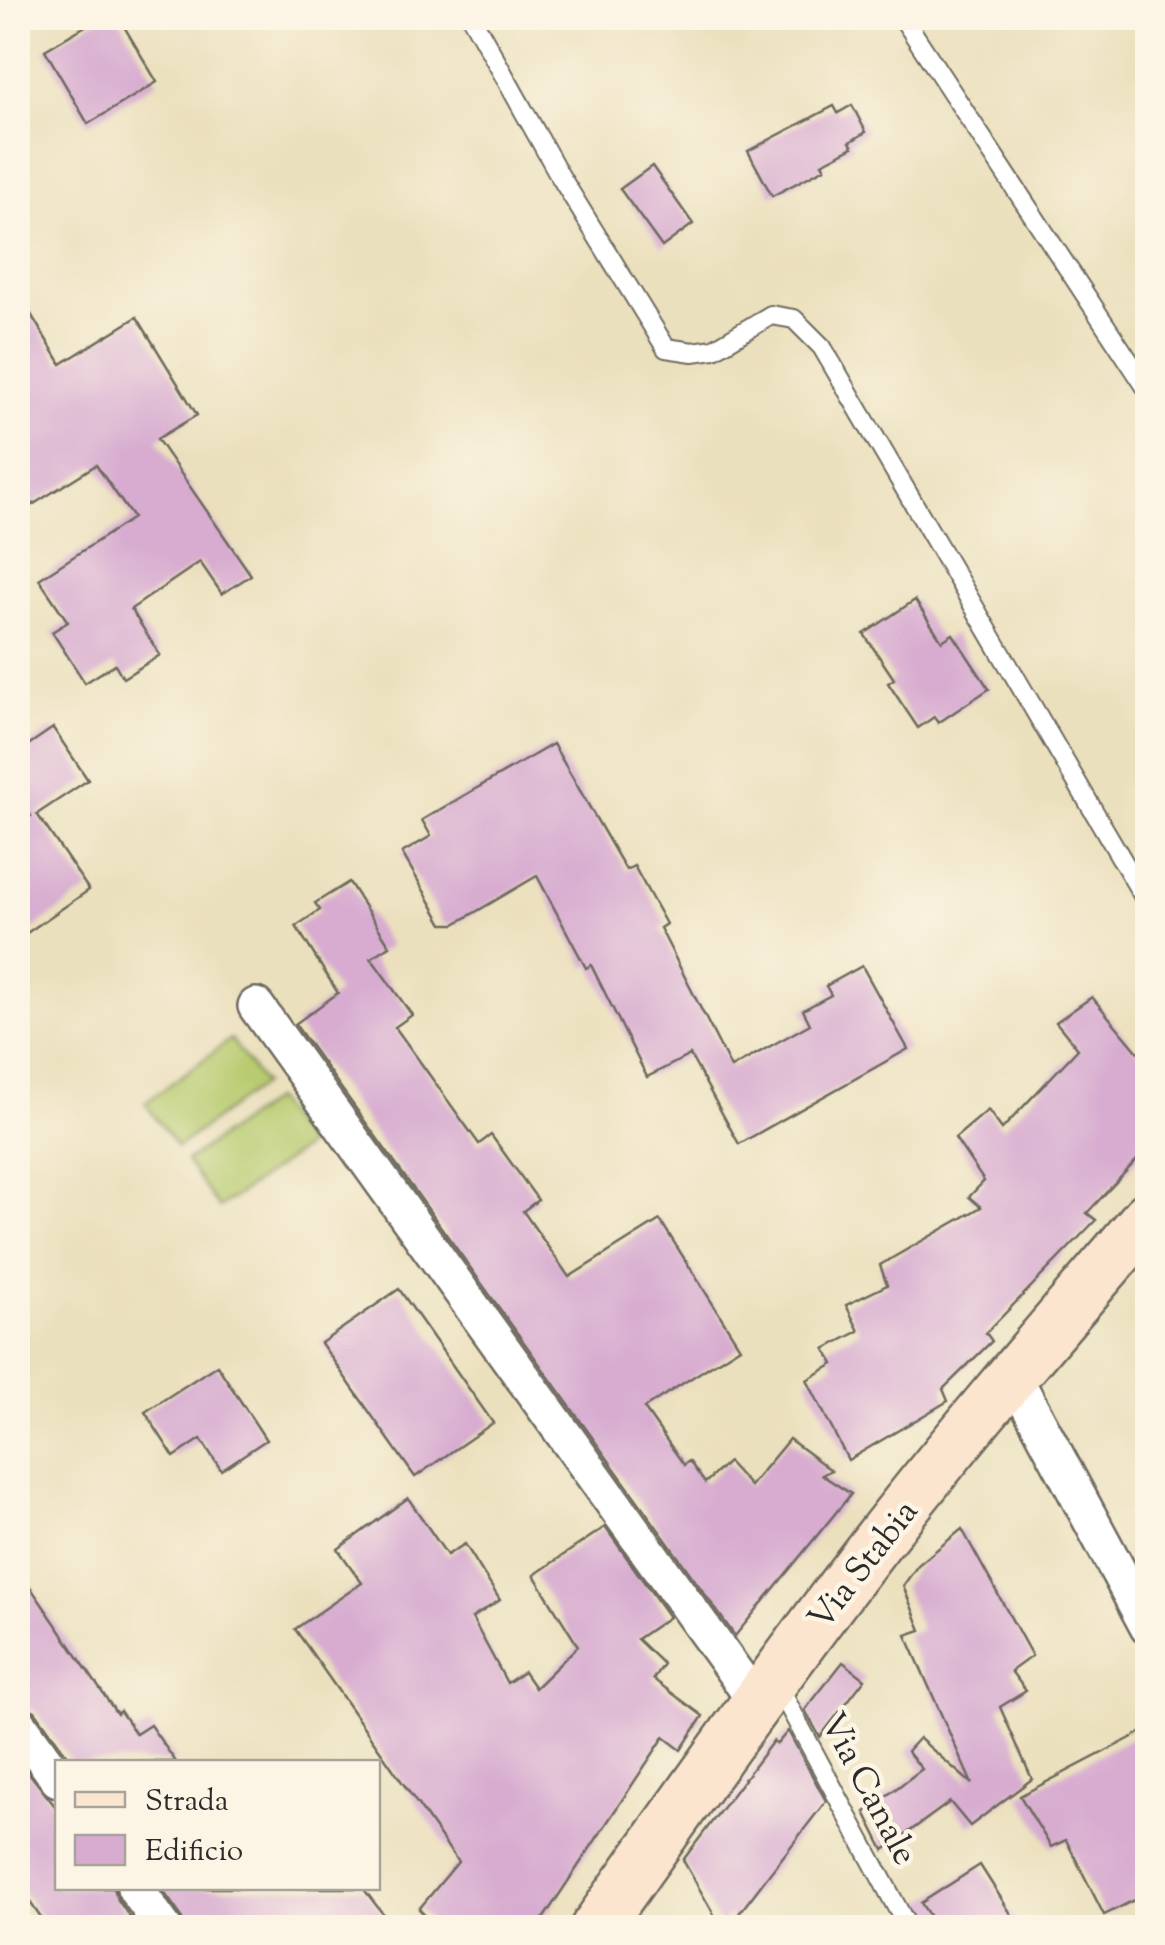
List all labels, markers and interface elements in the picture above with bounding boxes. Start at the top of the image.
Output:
street label: Via Stabia [797,1490,932,1642]
street label: Via Canale [805,1704,928,1875]
legend [55,1760,380,1890]
text: Strada [145,1781,229,1824]
text: Edificio [145,1831,243,1874]

